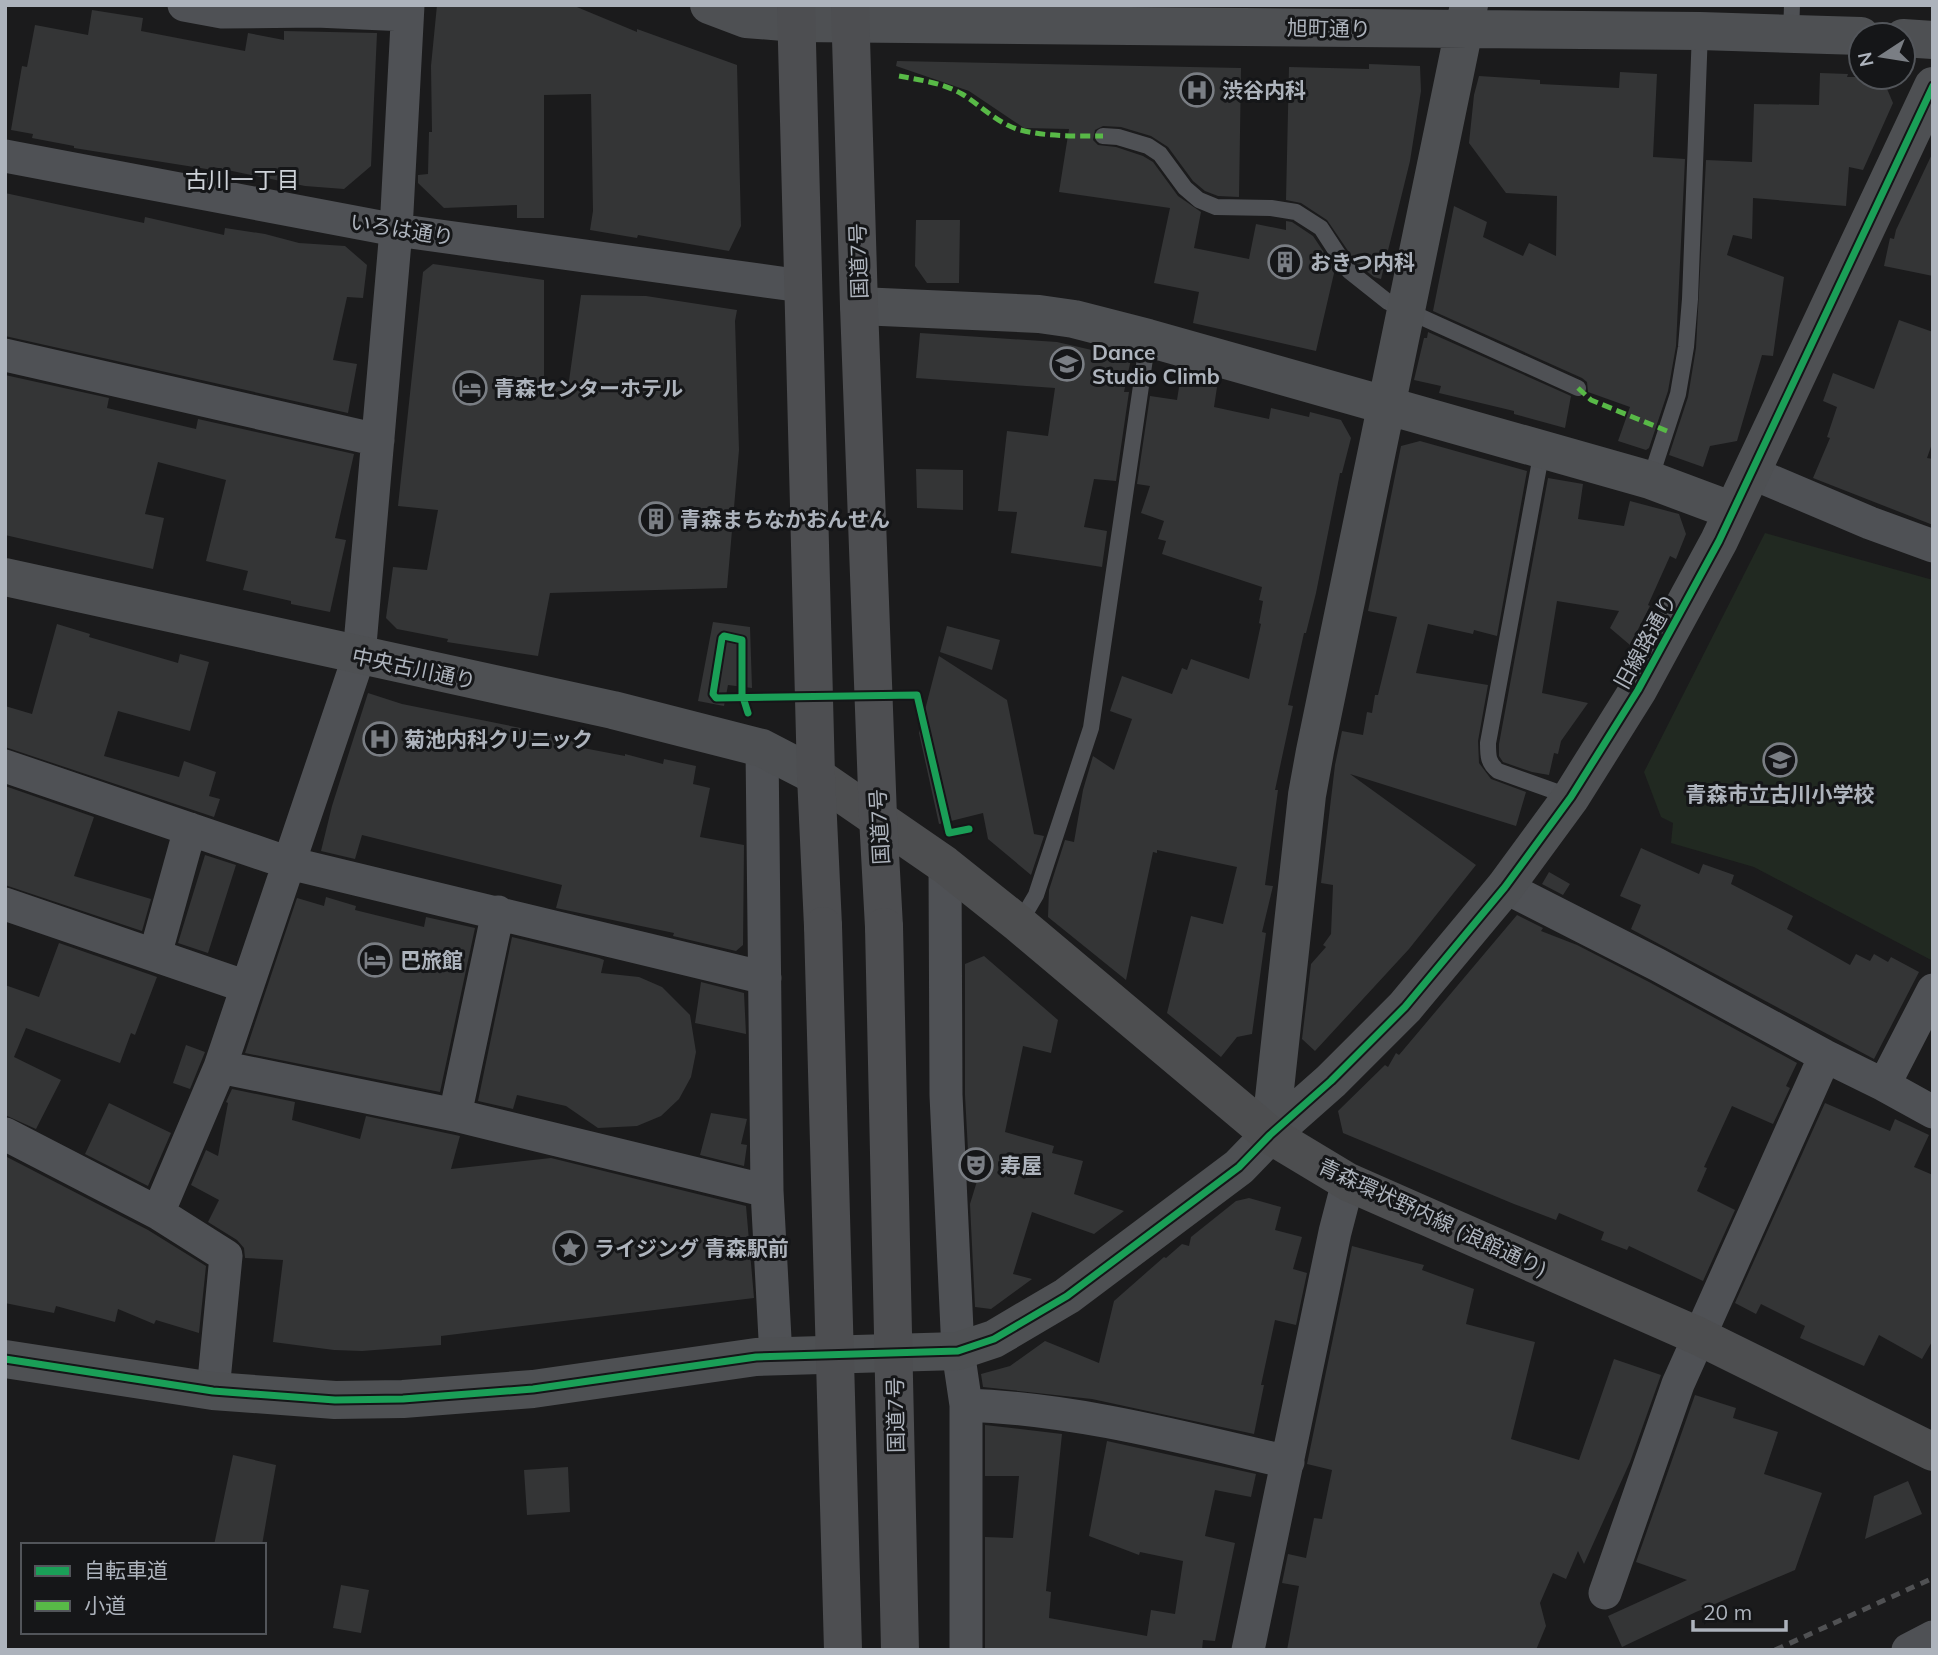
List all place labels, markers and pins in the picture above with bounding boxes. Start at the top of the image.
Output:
hospital icon: 渋谷内科 [1178,71,1216,109]
place label: 渋谷内科 [1222,77,1306,103]
building icon: おきつ内科 [1266,243,1304,281]
place label: おきつ内科 [1310,249,1415,275]
place label: Dance Studio Climb [1092,339,1220,389]
school or university icon: Dance Studio Climb [1048,345,1086,383]
hotel icon: 青森センターホテル [451,369,489,407]
place label: 青森センターホテル [494,375,683,401]
building icon: 青森まちなかおんせん [637,500,675,538]
place label: 青森まちなかおんせん [680,506,890,532]
hospital icon: 菊池内科クリニック [361,720,399,758]
place label: 菊池内科クリニック [404,726,593,752]
school or university icon: 青森市立古川小学校 [1761,741,1799,779]
place label: 青森市立古川小学校 [1686,781,1875,807]
hotel icon: 巴旅館 [356,941,394,979]
place label: 巴旅館 [400,947,463,973]
theatre icon: 寿屋 [957,1146,995,1184]
place label: 寿屋 [1000,1152,1042,1178]
place icon: ライジング 青森駅前 [551,1229,589,1267]
place label: ライジング 青森駅前 [594,1235,789,1261]

